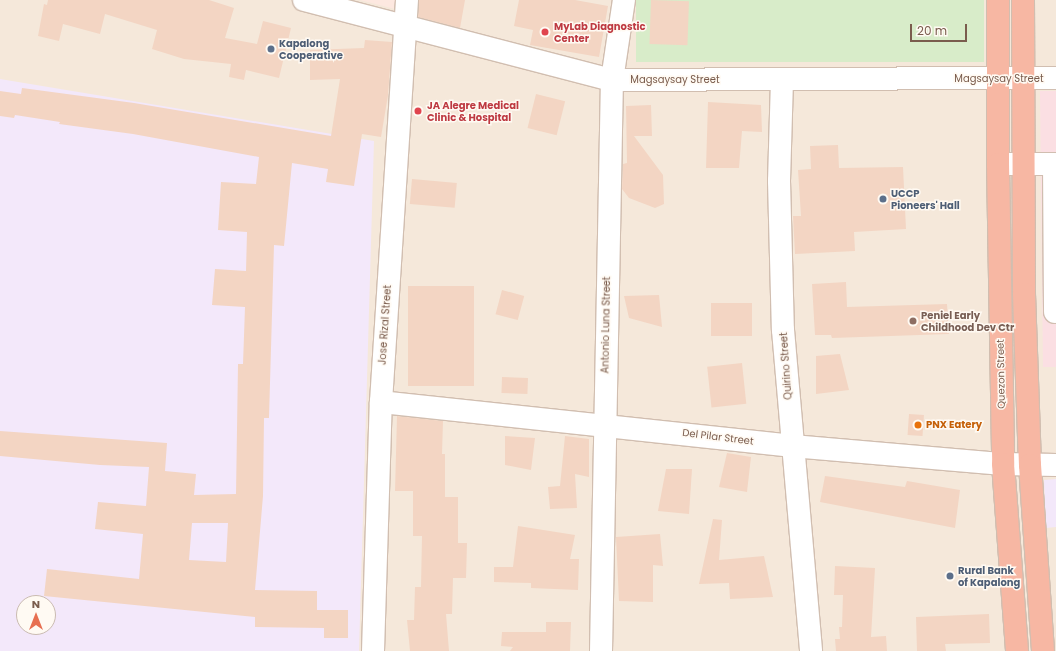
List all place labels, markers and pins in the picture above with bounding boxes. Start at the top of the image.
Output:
place label: MyLab Diagnostic Center [554,20,646,44]
marker: MyLab Diagnostic Center [539,26,551,38]
place label: Kapalong Cooperative [279,37,343,60]
marker: Kapalong Cooperative [266,44,276,54]
place label: JA Alegre Medical Clinic & Hospital [427,99,519,122]
marker: JA Alegre Medical Clinic & Hospital [412,105,424,117]
place label: UCCP Pioneers' Hall [891,187,960,210]
marker: UCCP Pioneers' Hall [878,194,888,204]
place label: Peniel Early Childhood Dev Ctr [921,309,1014,332]
marker: Peniel Early Childhood Dev Ctr [908,316,918,326]
place label: PNX Eatery [926,419,982,431]
marker: PNX Eatery [913,420,923,430]
place label: Rural Bank of Kapalong [958,564,1020,588]
marker: Rural Bank of Kapalong [945,571,955,581]

